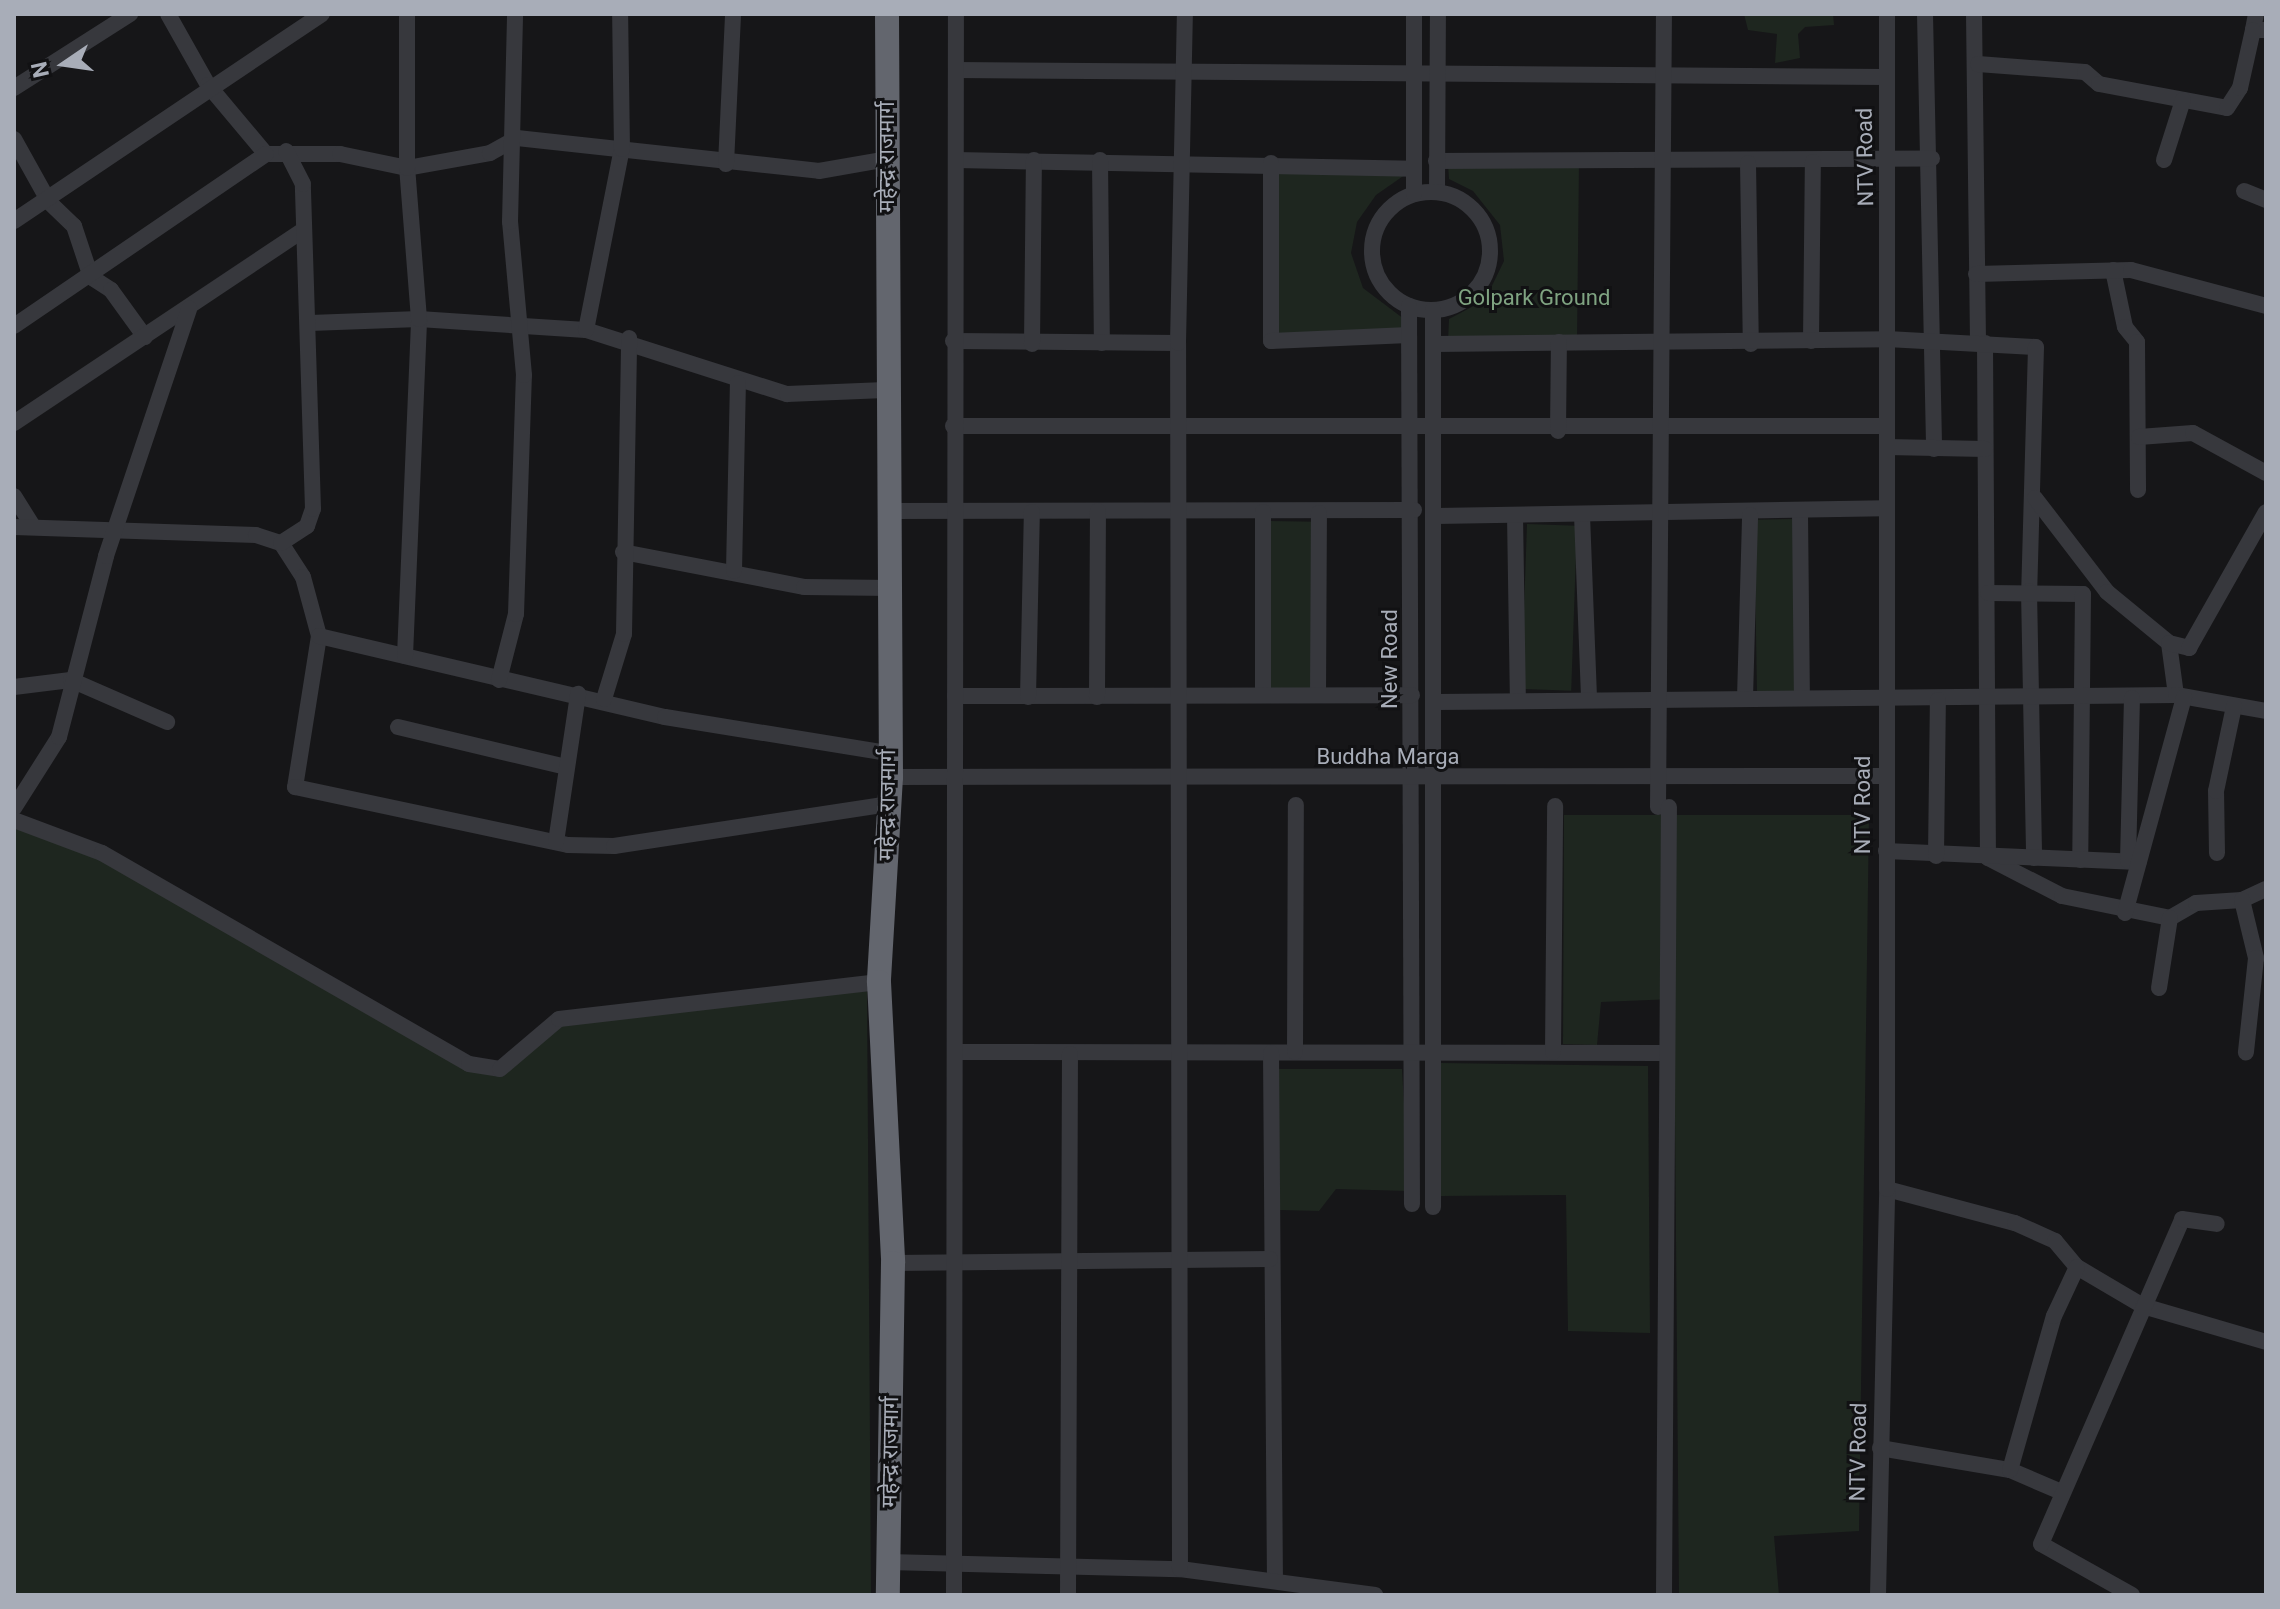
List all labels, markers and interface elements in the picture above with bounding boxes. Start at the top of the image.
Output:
north arrow [24,24,104,104]
text: N [26,59,54,80]
street label: महेन्द्र राजमार्ग [874,101,900,213]
street label: NTV Road [1851,107,1879,207]
park label: Golpark Ground [1458,285,1610,311]
street label: New Road [1377,609,1403,709]
street label: Buddha Marga [1317,744,1459,770]
street label: महेन्द्र राजमार्ग [873,749,901,861]
street label: NTV Road [1850,756,1876,854]
street label: महेन्द्र राजमार्ग [876,1396,904,1508]
street label: NTV Road [1844,1402,1872,1502]

